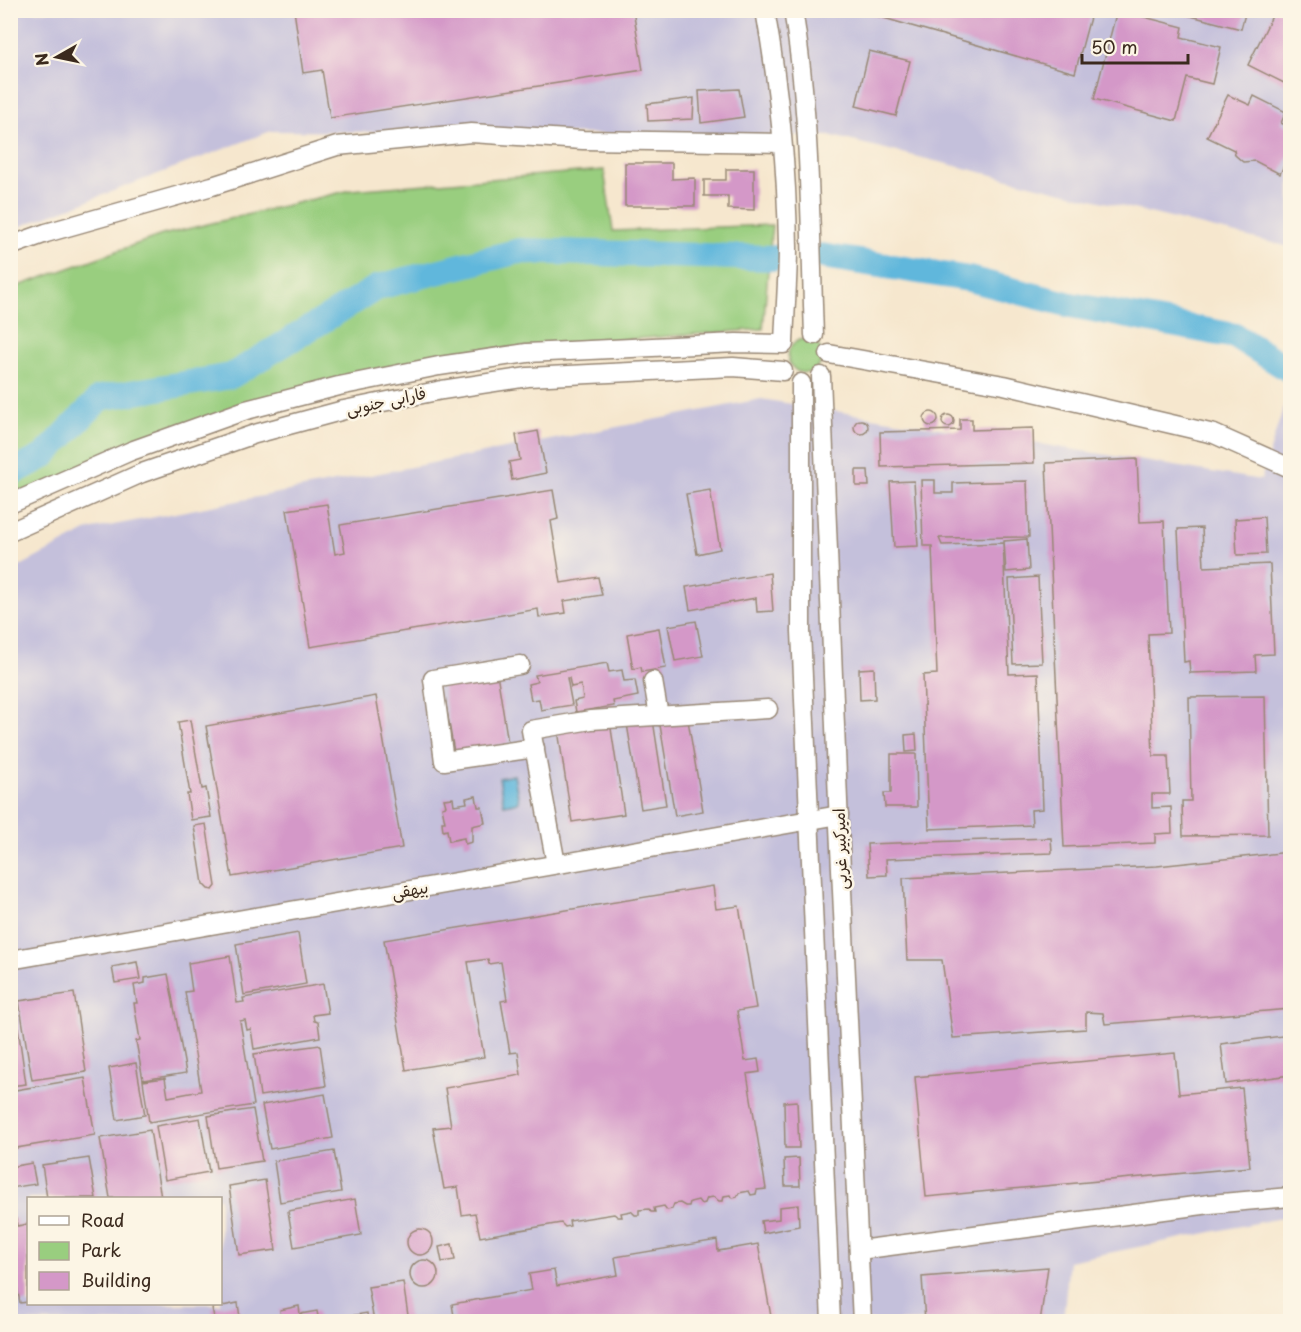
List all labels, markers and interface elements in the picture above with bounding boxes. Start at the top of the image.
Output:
north arrow [27,27,87,87]
scale bar [1082,27,1188,65]
text: 50 m [1091,33,1138,60]
text: N [28,51,54,68]
street label: فارابی جنوبی [344,380,428,420]
street label: امیرکبیر غربی [826,808,852,890]
street label: بیهقی [390,874,430,904]
legend [27,1197,222,1305]
text: Road [81,1206,125,1233]
text: Park [81,1236,121,1263]
text: Building [81,1266,151,1293]

